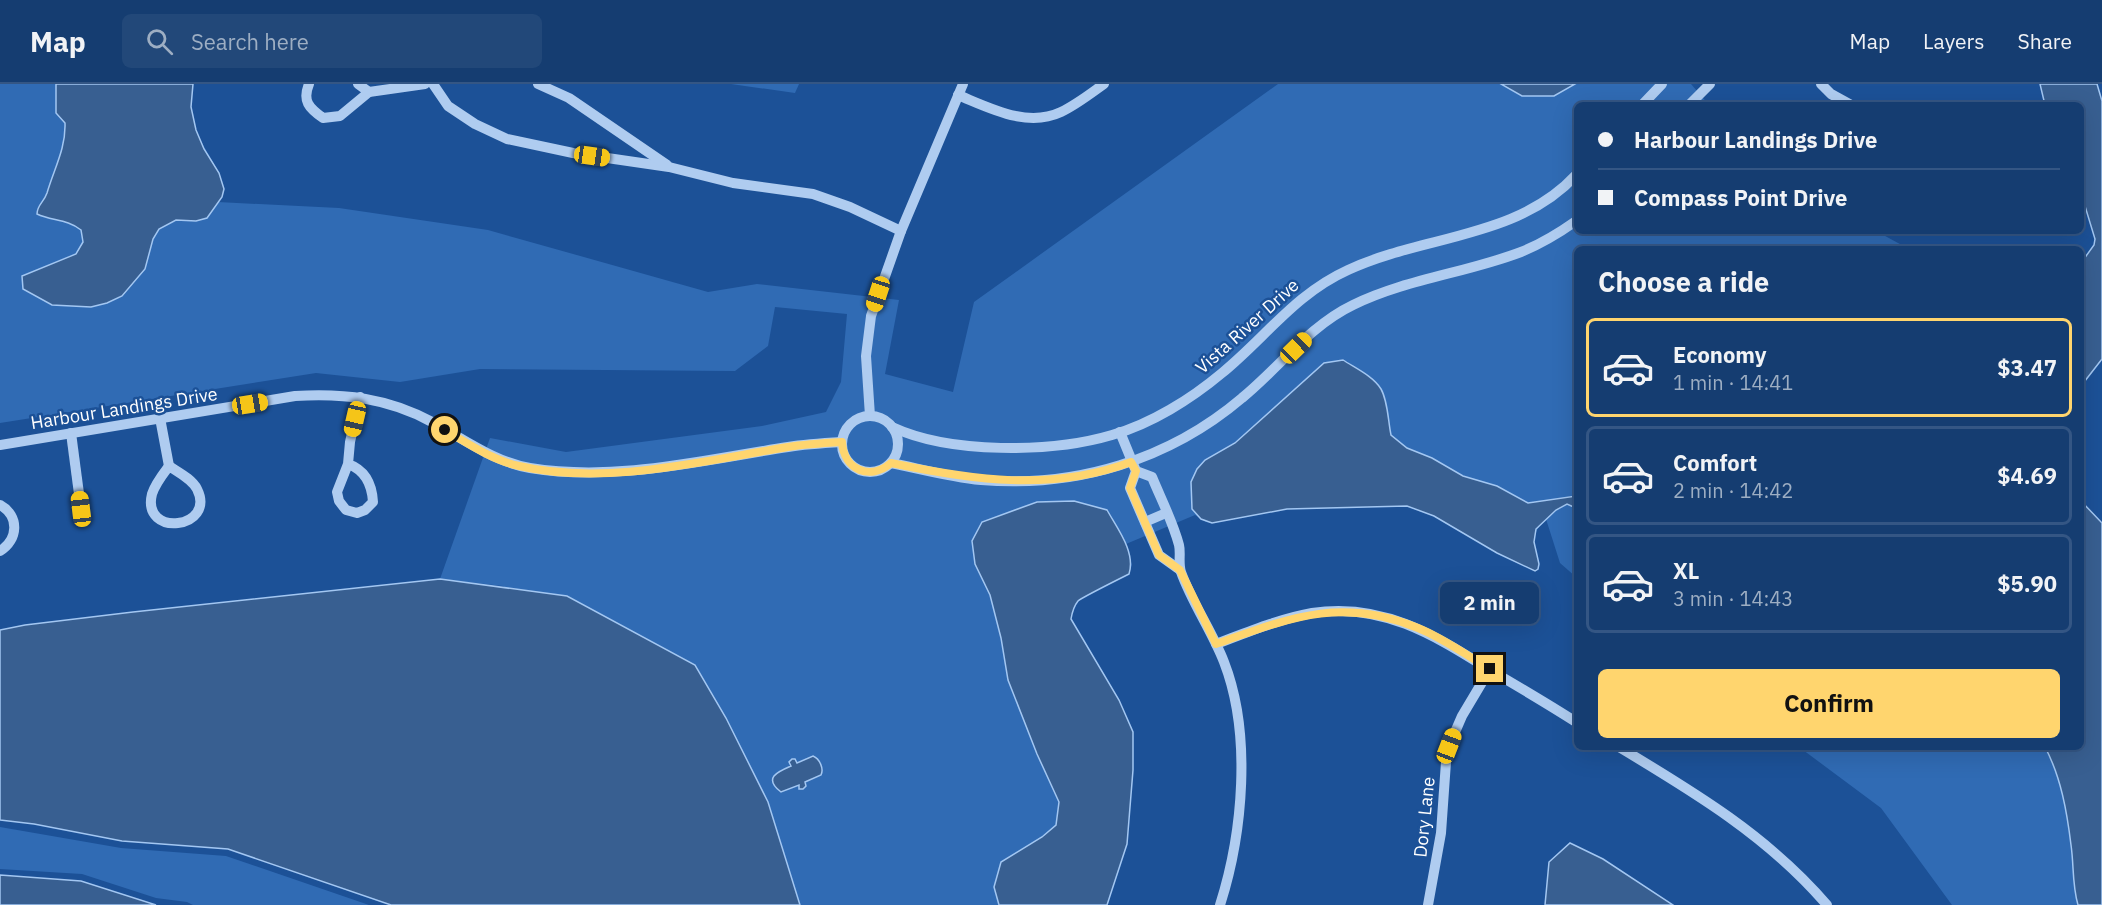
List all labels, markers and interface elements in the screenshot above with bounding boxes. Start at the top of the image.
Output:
search box [122,14,542,68]
text: Map [30,23,86,60]
icon: search [143,25,176,58]
text: Search here [191,27,309,56]
text: Map [1850,27,1890,55]
text: Layers [1923,27,1985,55]
text: Share [2018,27,2072,55]
text: Harbour Landings Drive [1634,125,1877,154]
car [573,145,611,167]
text: Compass Point Drive [1634,183,1847,212]
text: Choose a ride [1598,264,1769,299]
street label: Vista River Drive [1190,273,1304,379]
car [864,274,892,314]
car [1277,329,1315,367]
text: Economy [1673,340,1767,369]
icon: car [1601,341,1655,395]
text: $3.47 [1997,353,2057,382]
text: 1 min · 14:41 [1673,369,1793,396]
street label: Harbour Landings Drive [29,382,219,434]
car [231,392,269,416]
car [342,399,368,439]
route start [431,416,458,443]
text: Comfort [1673,448,1757,477]
icon: car [1601,449,1655,503]
text: $4.69 [1997,461,2057,490]
text: 2 min · 14:42 [1673,477,1793,504]
car [70,490,92,528]
text: XL [1673,556,1699,585]
icon: car [1601,557,1655,611]
text: $5.90 [1997,569,2057,598]
callout: 2 min [1440,582,1540,624]
text: 3 min · 14:43 [1673,585,1793,612]
text: 2 min [1463,589,1516,616]
route end [1476,655,1503,682]
button: Confirm [1598,669,2060,738]
car [1434,726,1464,766]
street label: Dory Lane [1408,775,1440,858]

